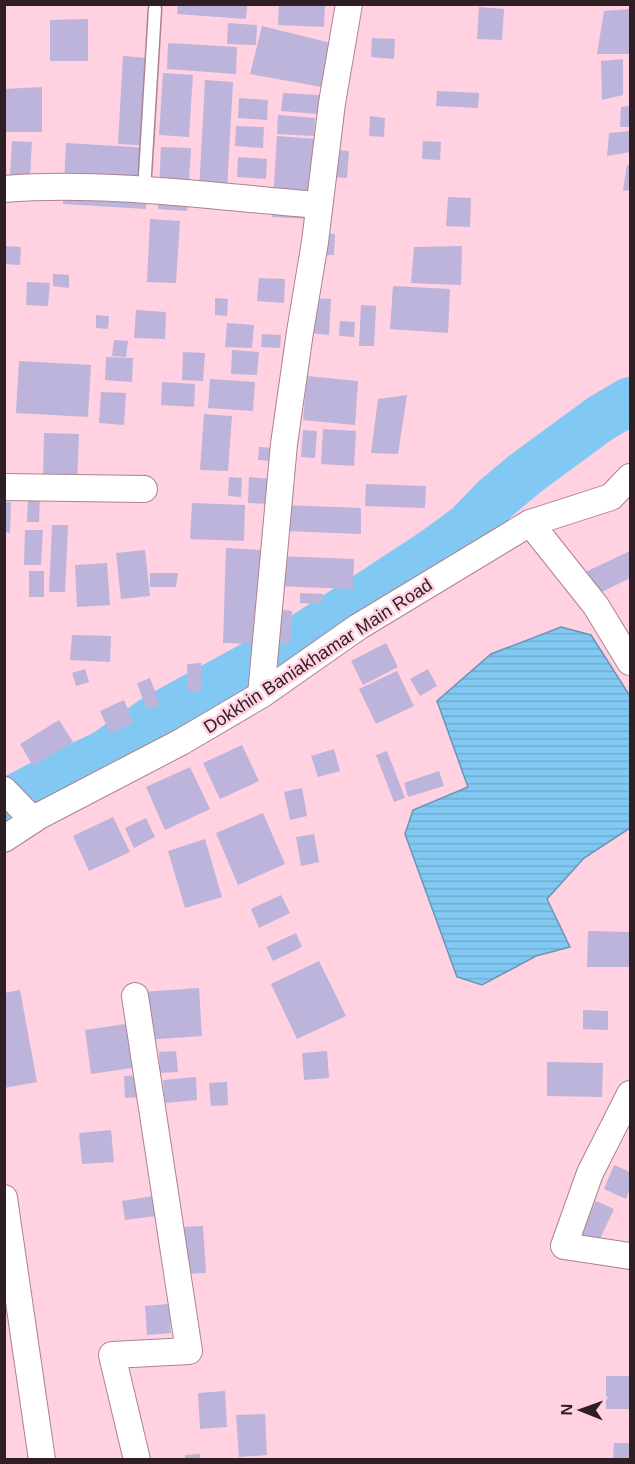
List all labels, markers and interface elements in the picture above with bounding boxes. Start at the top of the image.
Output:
street label: Dokkhin Baniakhamar Main Road [200,575,436,737]
north arrow [551,1380,611,1440]
text: N [558,1404,575,1416]

